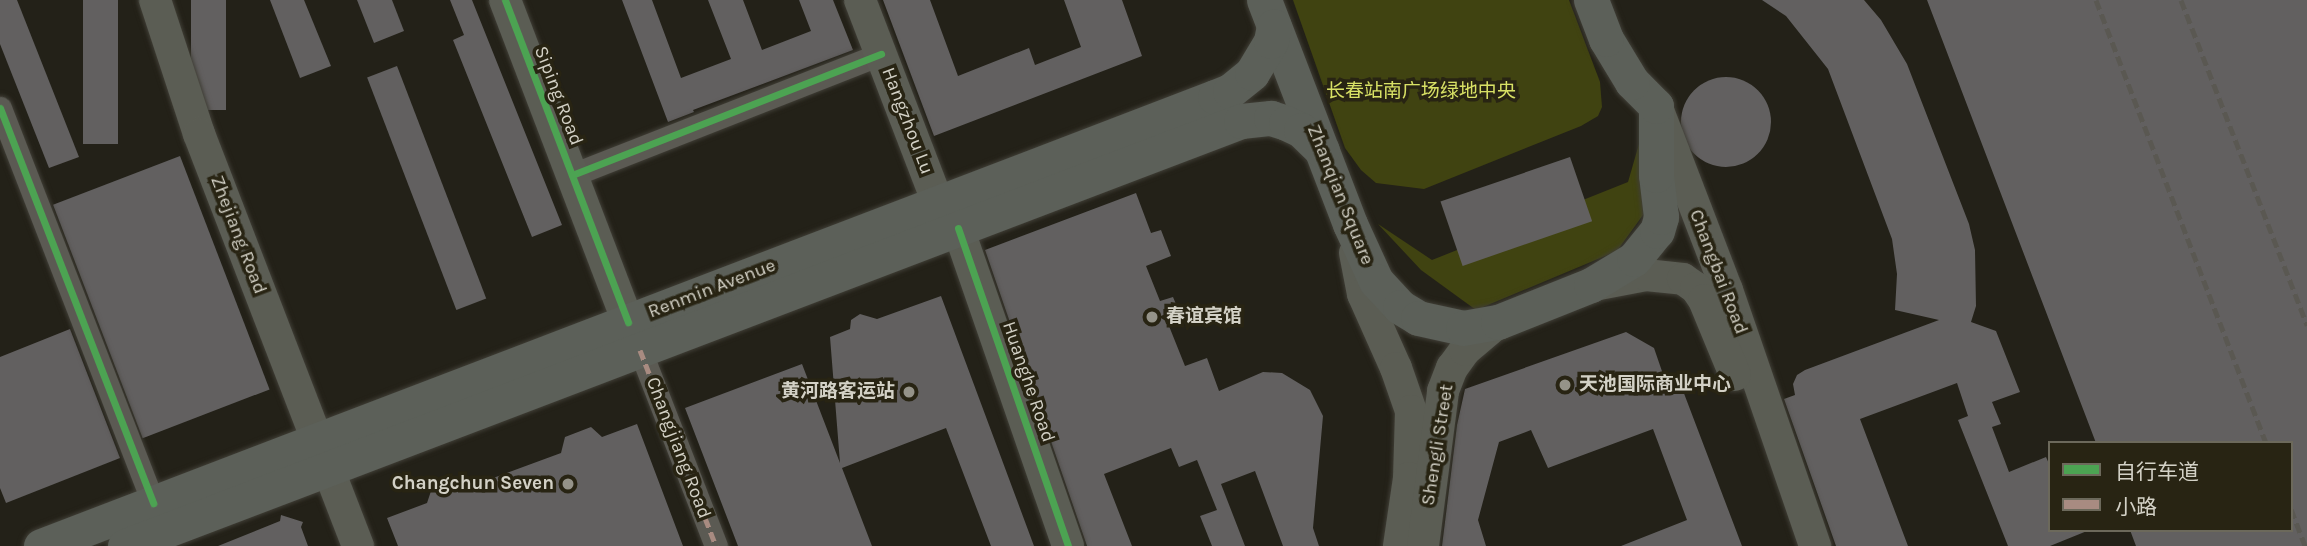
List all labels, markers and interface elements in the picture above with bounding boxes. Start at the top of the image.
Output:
street label: Siping Road [529,43,587,149]
street label: Hangzhou Lu [876,64,938,178]
park label: 长春站南广场绿地中央 [1326,81,1516,103]
street label: Zhanqian Square [1302,122,1378,268]
street label: Zhejiang Road [205,173,271,297]
street label: Changbai Road [1684,207,1752,337]
street label: Renmin Avenue [645,254,779,324]
place label: 春谊宾馆 [1166,306,1242,328]
marker: 春谊宾馆 [1144,309,1160,325]
street label: Huanghe Road [997,319,1059,445]
street label: Changjiang Road [641,374,715,522]
place label: 天池国际商业中心 [1579,374,1731,396]
marker: 天池国际商业中心 [1557,377,1573,393]
place label: 黄河路客运站 [781,381,895,403]
street label: Shengli Street [1417,383,1459,507]
marker: 黄河路客运站 [901,384,917,400]
legend [2048,441,2293,532]
text: 自行车道 [2115,460,2199,484]
place label: Changchun Seven [392,473,554,495]
marker: Changchun Seven [560,476,576,492]
text: 小路 [2115,495,2157,519]

